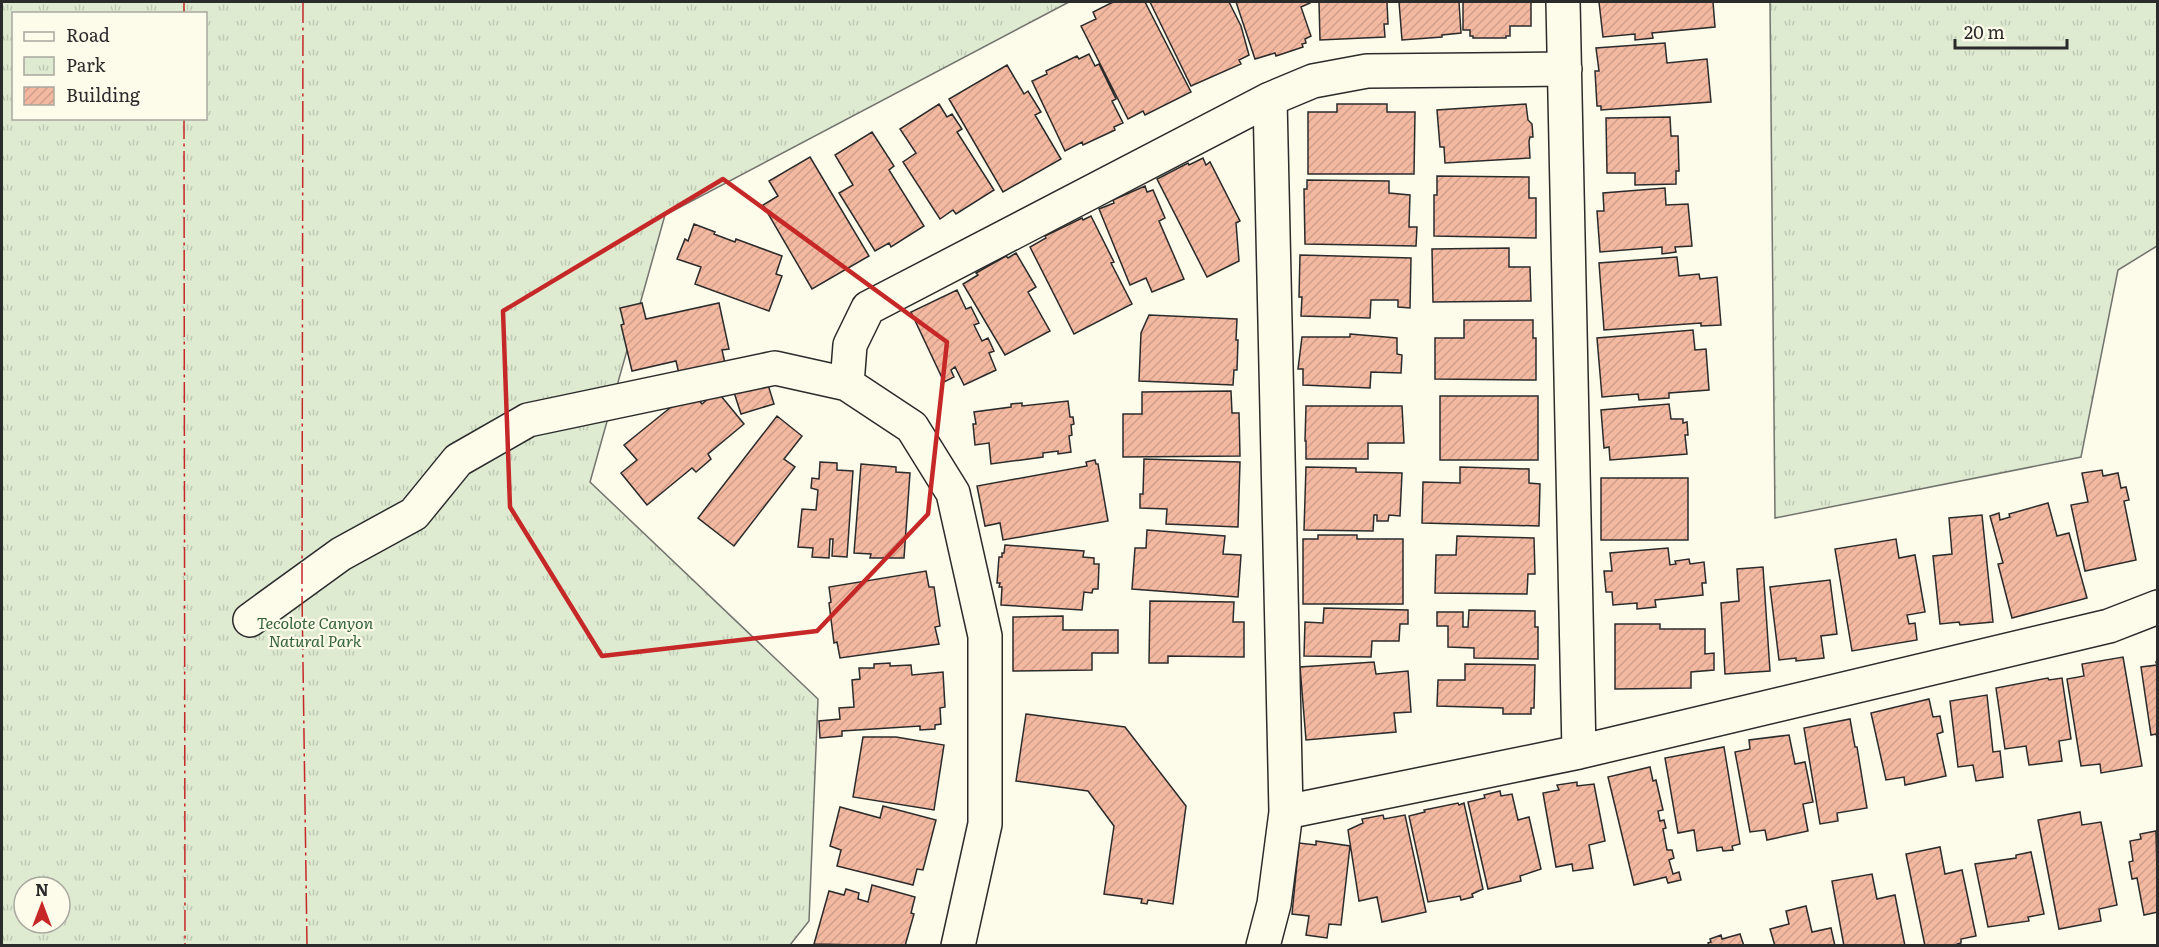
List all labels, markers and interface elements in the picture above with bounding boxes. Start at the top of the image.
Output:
legend [12,12,207,120]
scale bar [1955,12,2068,50]
text: 20 m [1964,18,2005,45]
text: Road [66,21,110,48]
text: Park [66,51,107,78]
text: Building [66,81,141,108]
park label: Tecolote Canyon Natural Park [257,610,374,652]
north arrow [12,875,72,935]
text: N [35,877,49,901]

